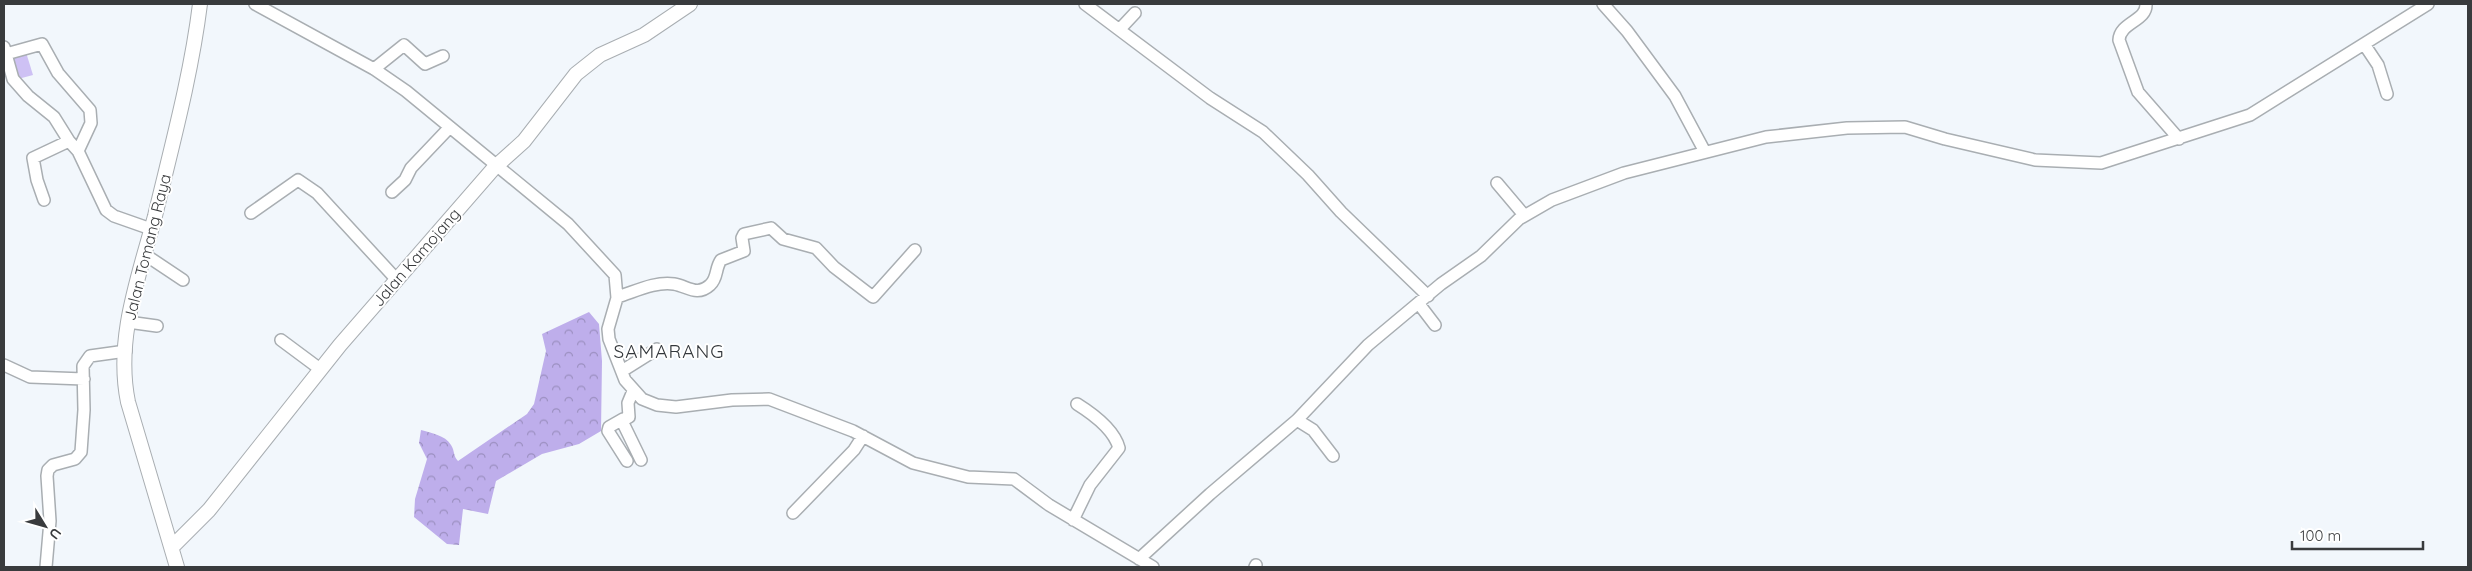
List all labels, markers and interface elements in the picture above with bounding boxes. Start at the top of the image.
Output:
street label: Jalan Tomang Raya [119,172,175,322]
street label: Jalan Kamojang [368,204,464,310]
district label: SAMARANG [613,339,725,363]
north arrow [20,501,70,551]
scale bar [2292,518,2423,550]
text: U [45,524,66,543]
text: 100 m [2300,526,2341,545]

